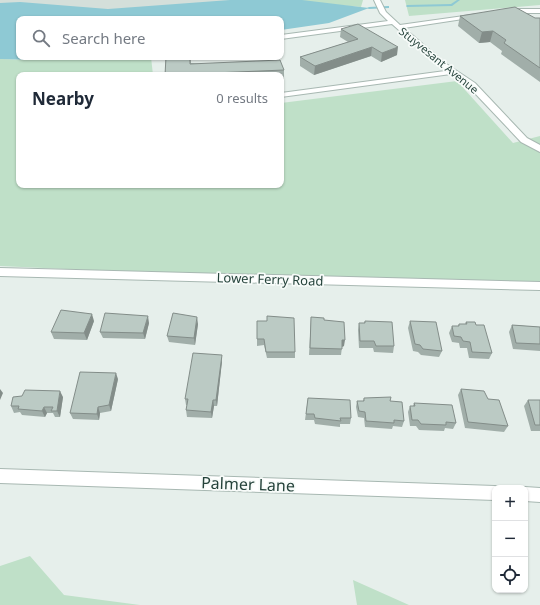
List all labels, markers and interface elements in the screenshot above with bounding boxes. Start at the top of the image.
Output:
search box [16,16,284,60]
street label: Stuyvesant Avenue [396,23,482,97]
icon: search [30,27,52,49]
text: Search here [62,28,145,48]
text: Nearby [32,87,94,110]
text: 0 results [216,89,268,107]
street label: Lower Ferry Road [216,268,324,290]
street label: Palmer Lane [201,471,295,497]
map controls [492,485,528,593]
button: + [492,485,528,521]
button: − [492,521,528,557]
button: locate [492,557,528,593]

